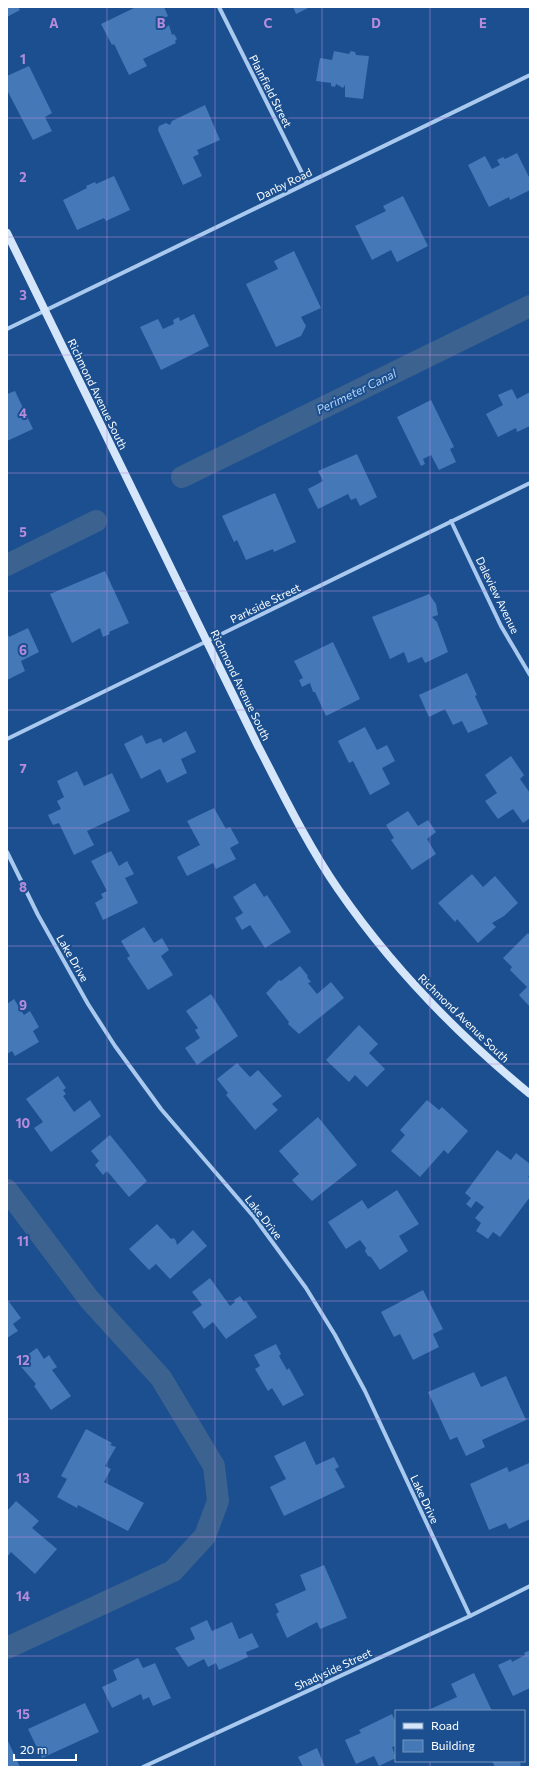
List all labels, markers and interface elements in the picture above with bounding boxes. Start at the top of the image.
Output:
text: A [49,15,59,31]
text: B [157,15,166,31]
text: C [264,15,273,31]
text: D [371,15,381,31]
text: E [479,15,487,31]
text: 1 [20,51,26,67]
street label: Plainfield Street [247,52,295,130]
street label: Danby Road [254,165,314,203]
text: 2 [19,169,27,185]
text: 3 [19,287,27,303]
street label: Richmond Avenue South [65,336,131,452]
water label: Perimeter Canal [314,365,399,416]
text: 4 [19,405,27,421]
text: 5 [19,524,27,540]
street label: Daleview Avenue [474,554,522,636]
street label: Parkside Street [228,580,303,626]
street label: Richmond Avenue South [208,627,274,743]
text: 6 [19,642,27,658]
text: 7 [19,760,27,776]
text: 8 [19,879,27,895]
street label: Lake Drive [54,932,92,984]
street label: Richmond Avenue South [416,971,512,1065]
text: 9 [19,997,27,1013]
text: 10 [16,1115,31,1131]
street label: Lake Drive [243,1192,285,1242]
text: 11 [17,1233,29,1249]
text: 12 [16,1352,30,1368]
text: 13 [16,1470,30,1486]
street label: Lake Drive [408,1473,442,1526]
text: 14 [16,1588,30,1604]
street label: Shadyside Street [292,1645,374,1693]
text: 15 [16,1706,30,1722]
legend [395,1710,525,1762]
text: Road [431,1718,459,1732]
scale bar [14,1736,76,1762]
text: Building [431,1738,475,1752]
text: 20 m [20,1742,47,1756]

